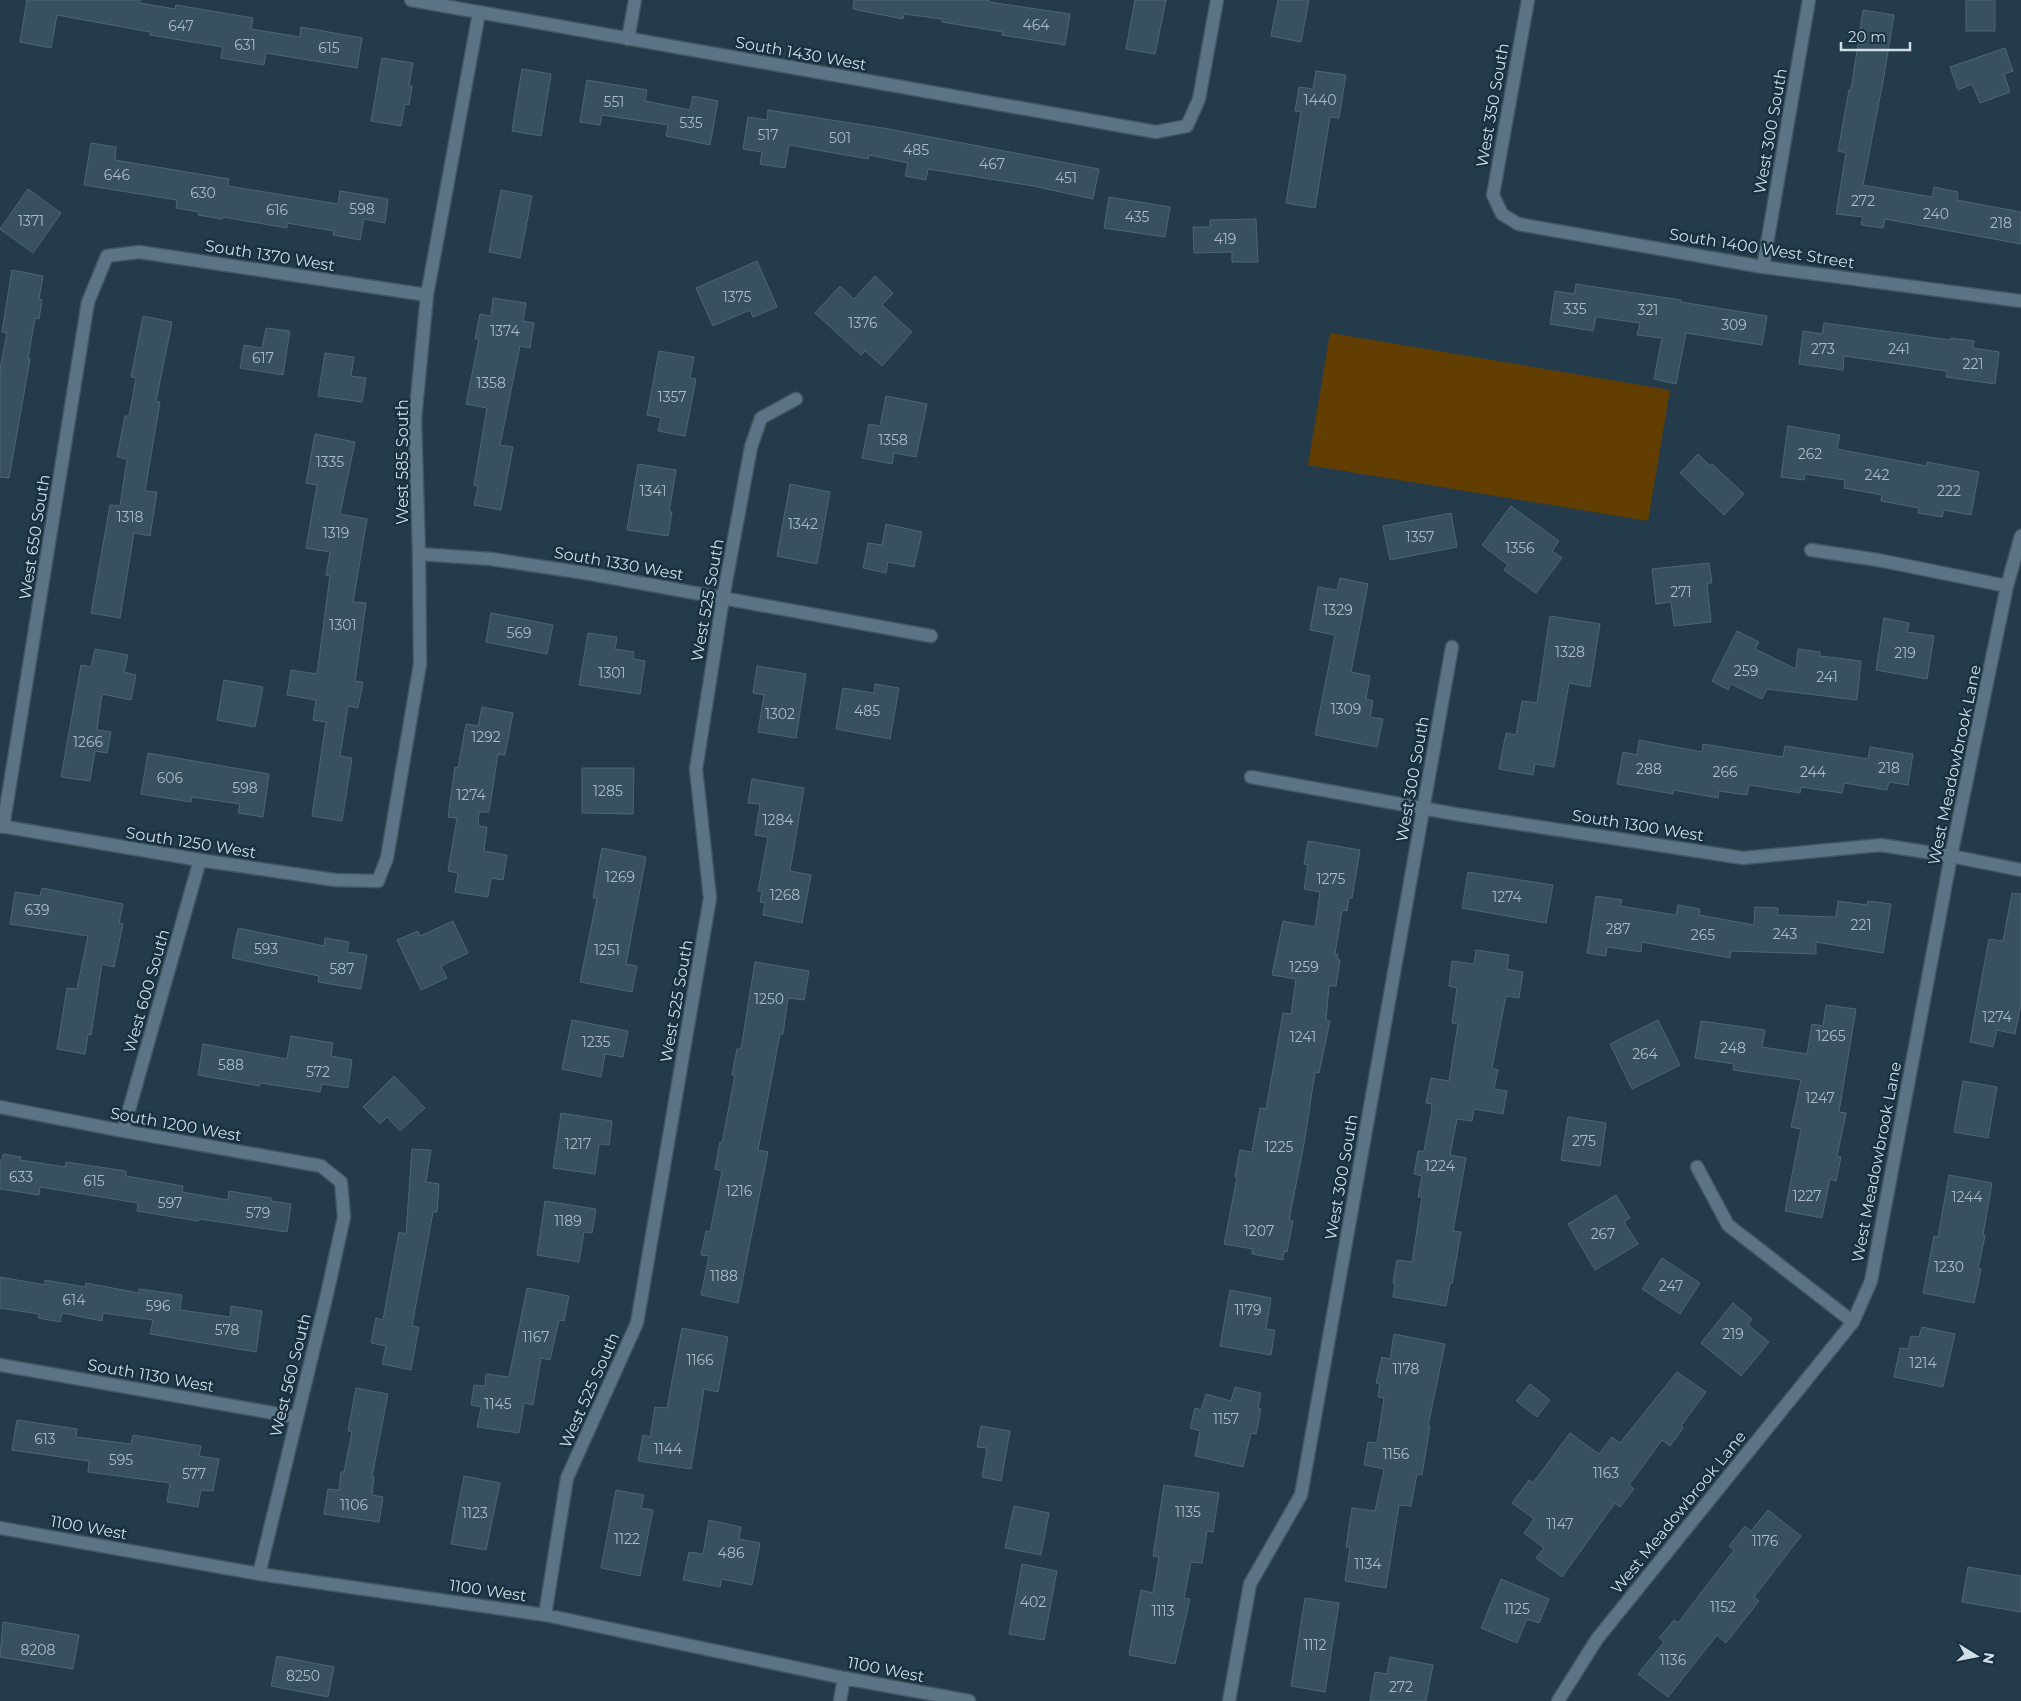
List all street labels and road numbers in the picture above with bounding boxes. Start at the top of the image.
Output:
street label: South 1430 West [734,33,869,74]
street label: West 350 South [1472,42,1513,169]
street label: West 300 South [1750,67,1791,195]
street label: South 1400 West Street [1668,224,1856,273]
street label: South 1370 West [204,236,337,275]
street label: West 585 South [393,399,412,525]
street label: West 650 South [15,473,54,601]
street label: West 525 South [687,537,728,663]
street label: South 1330 West [552,543,686,584]
street label: West Meadowbrook Lane [1924,663,1985,867]
street label: West 300 South [1392,715,1433,843]
street label: South 1300 West [1571,806,1706,845]
street label: South 1250 West [124,823,258,862]
street label: West 600 South [120,927,173,1055]
street label: West 525 South [656,938,697,1064]
street label: West Meadowbrook Lane [1848,1060,1905,1264]
street label: South 1200 West [109,1104,244,1145]
street label: West 300 South [1321,1113,1362,1241]
street label: West 560 South [266,1311,315,1439]
street label: West 525 South [555,1330,623,1451]
street label: South 1130 West [86,1355,216,1396]
street label: West Meadowbrook Lane [1607,1427,1750,1598]
street label: 1100 West [49,1511,129,1544]
street label: 1100 West [448,1576,528,1605]
street label: 1100 West [846,1653,926,1686]

